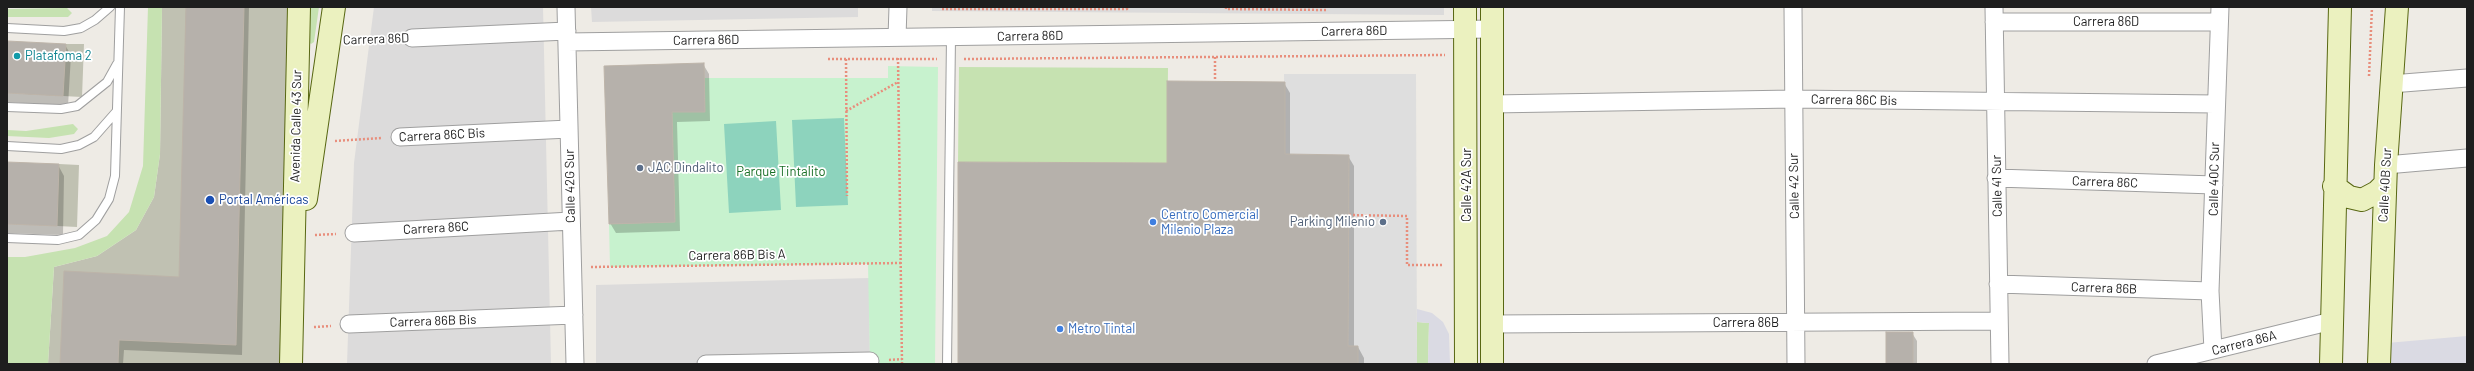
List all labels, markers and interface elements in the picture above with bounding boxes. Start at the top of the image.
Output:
street label: Carrera 86D [2073,14,2139,30]
street label: Carrera 86D [1321,23,1387,39]
street label: Carrera 86D [997,28,1063,44]
street label: Carrera 86D [343,30,409,48]
street label: Carrera 86D [673,32,739,48]
place label: Platafoma 2 [25,48,92,64]
marker: Platafoma 2 [12,51,22,61]
street label: Avenida Calle 43 Sur [287,69,305,183]
street label: Carrera 86C Bis [1811,91,1897,109]
street label: Carrera 86C Bis [398,125,486,145]
street label: Calle 40C Sur [2206,142,2222,216]
street label: Calle 40B Sur [2375,147,2395,223]
street label: Calle 42A Sur [1459,148,1475,222]
street label: Calle 42G Sur [562,149,578,223]
street label: Calle 42 Sur [1786,153,1802,219]
street label: Calle 41 Sur [1989,155,2005,217]
place label: JAC Dindalito [648,160,724,176]
marker: JAC Dindalito [635,163,645,173]
park label: Parque Tintalito [736,164,826,180]
street label: Carrera 86C [2072,173,2138,191]
place label: Portal Américas [219,192,309,208]
marker: Portal Américas [204,194,216,206]
place label: Centro Comercial Milenio Plaza [1161,207,1259,238]
place label: Parking Milenio [1290,214,1375,230]
marker: Centro Comercial Milenio Plaza [1148,217,1158,227]
marker: Parking Milenio [1378,217,1388,227]
street label: Carrera 86C [403,218,469,238]
street label: Carrera 86B Bis A [688,246,786,264]
street label: Carrera 86B [2071,279,2137,297]
street label: Carrera 86B Bis [389,312,477,330]
street label: Carrera 86B [1713,315,1779,331]
place label: Metro Tintal [1068,321,1135,337]
marker: Metro Tintal [1055,324,1065,334]
street label: Carrera 86A [2210,327,2278,359]

